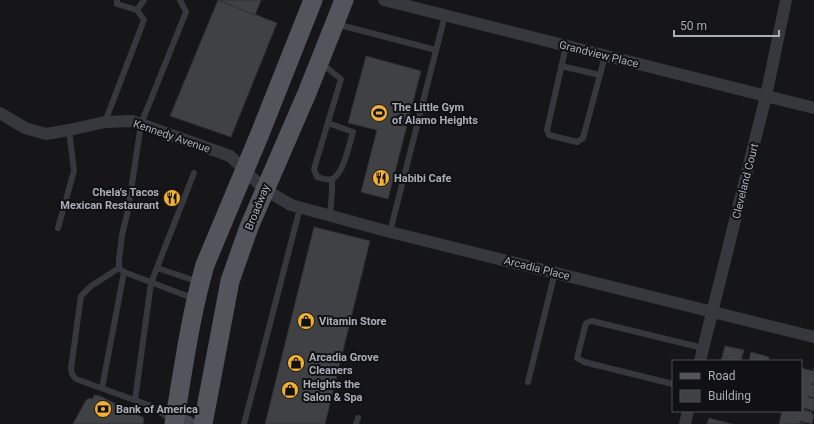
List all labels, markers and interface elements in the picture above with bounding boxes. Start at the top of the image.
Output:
scale bar [674,12,779,38]
text: 50 m [680,19,707,33]
street label: Grandview Place [558,38,640,71]
place label: The Little Gym of Alamo Heights [392,101,478,127]
sports icon: The Little Gym of Alamo Heights [369,103,389,123]
street label: Kennedy Avenue [132,117,212,156]
street label: Cleveland Court [730,142,761,220]
restaurant icon: Habibi Cafe [371,168,391,188]
place label: Habibi Cafe [394,172,451,185]
street label: Broadway [242,182,273,232]
place label: Chela's Tacos Mexican Restaurant [60,186,159,212]
restaurant icon: Chela's Tacos Mexican Restaurant [162,188,182,208]
street label: Arcadia Place [503,254,571,283]
shop icon: Vitamin Store [296,311,316,331]
place label: Vitamin Store [319,315,387,328]
place label: Arcadia Grove Cleaners [309,351,379,377]
shop icon: Arcadia Grove Cleaners [286,353,306,373]
legend [672,360,802,412]
text: Road [708,369,736,383]
place label: Heights the Salon & Spa [303,378,363,404]
shop icon: Heights the Salon & Spa [280,380,300,400]
text: Building [708,389,751,403]
bank icon: Bank of America [93,399,113,419]
place label: Bank of America [116,403,198,416]

